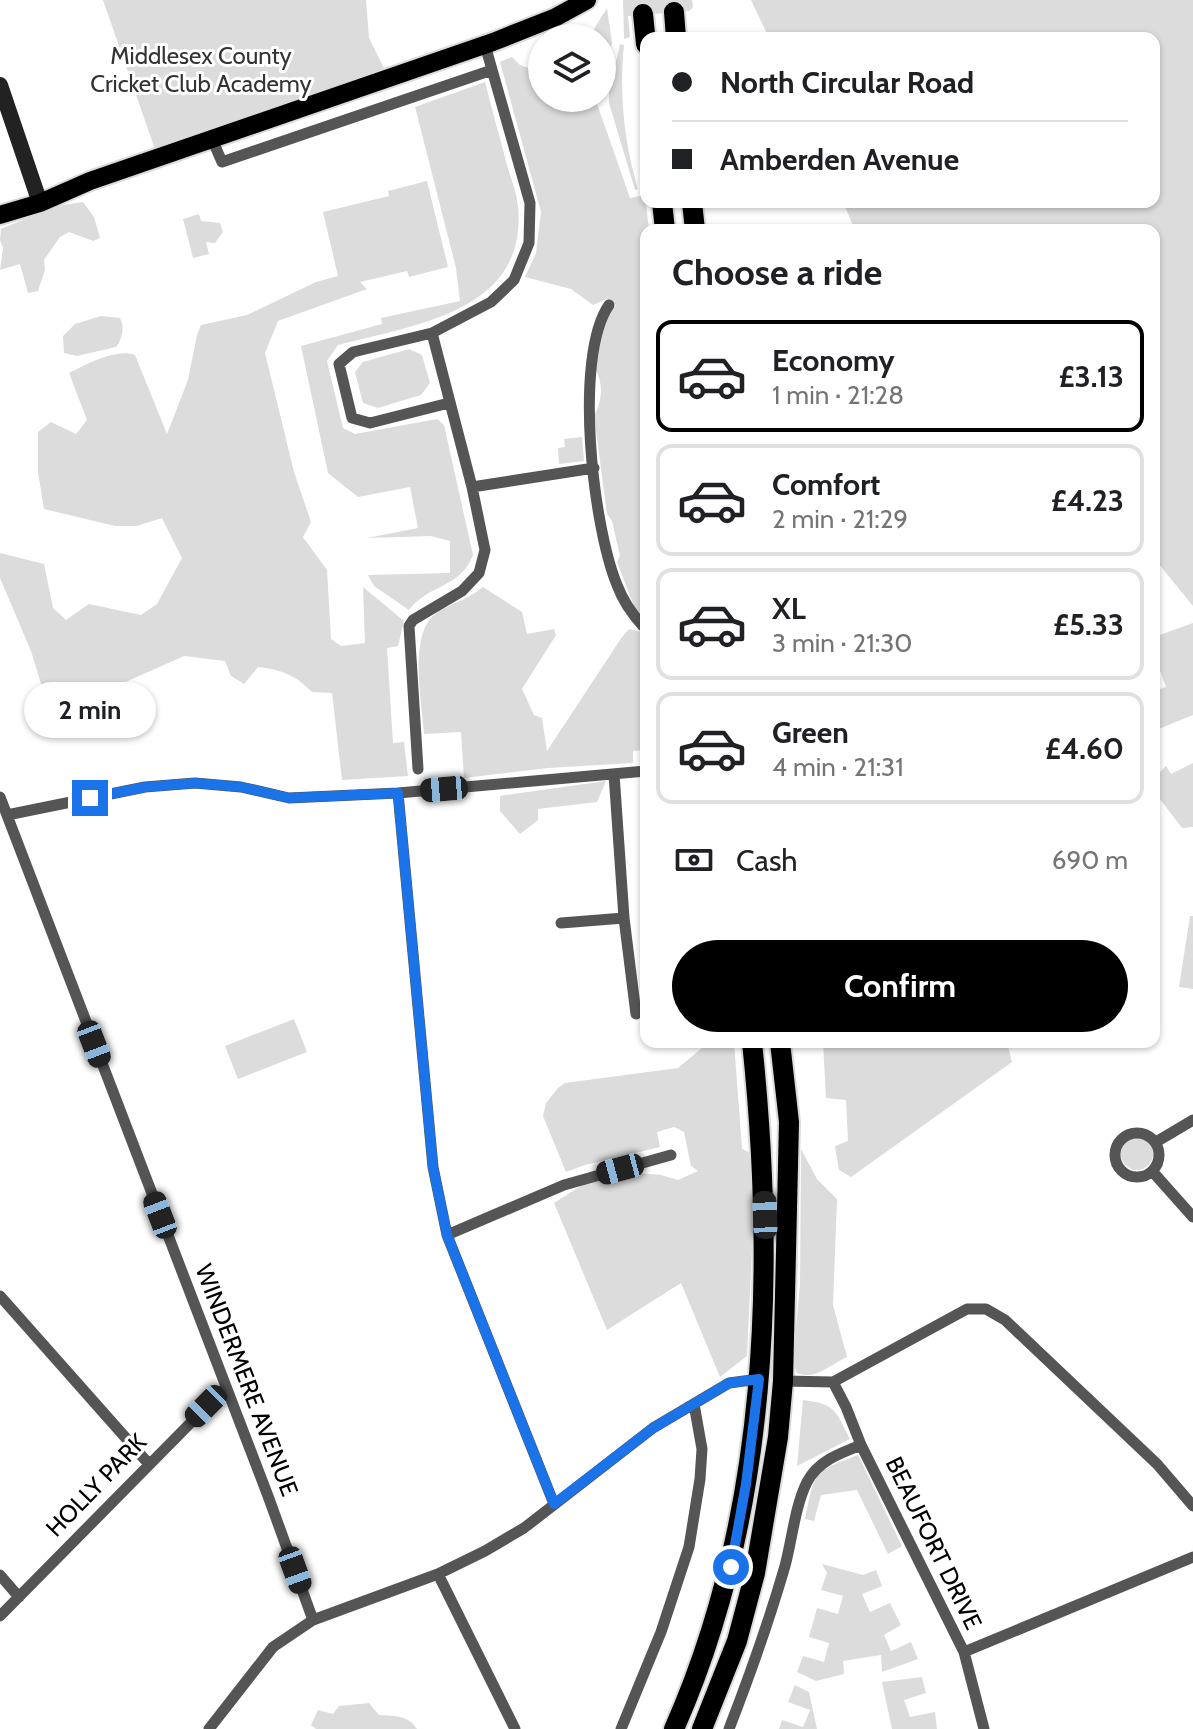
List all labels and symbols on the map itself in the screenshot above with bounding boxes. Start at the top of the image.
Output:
park label: Middlesex County Cricket Club Academy [90,41,312,98]
callout: 2 min [24,682,156,738]
car [419,775,469,803]
route end [72,780,108,816]
car [74,1017,114,1071]
car [594,1151,646,1187]
car [140,1188,180,1242]
car [752,1191,778,1239]
street label: WINDERMERE AVENUE [189,1260,305,1500]
car [181,1381,231,1431]
street label: HOLLY PARK [40,1427,152,1542]
street label: BEAUFORT DRIVE [880,1452,988,1634]
car [276,1543,314,1597]
route start [713,1549,749,1585]

